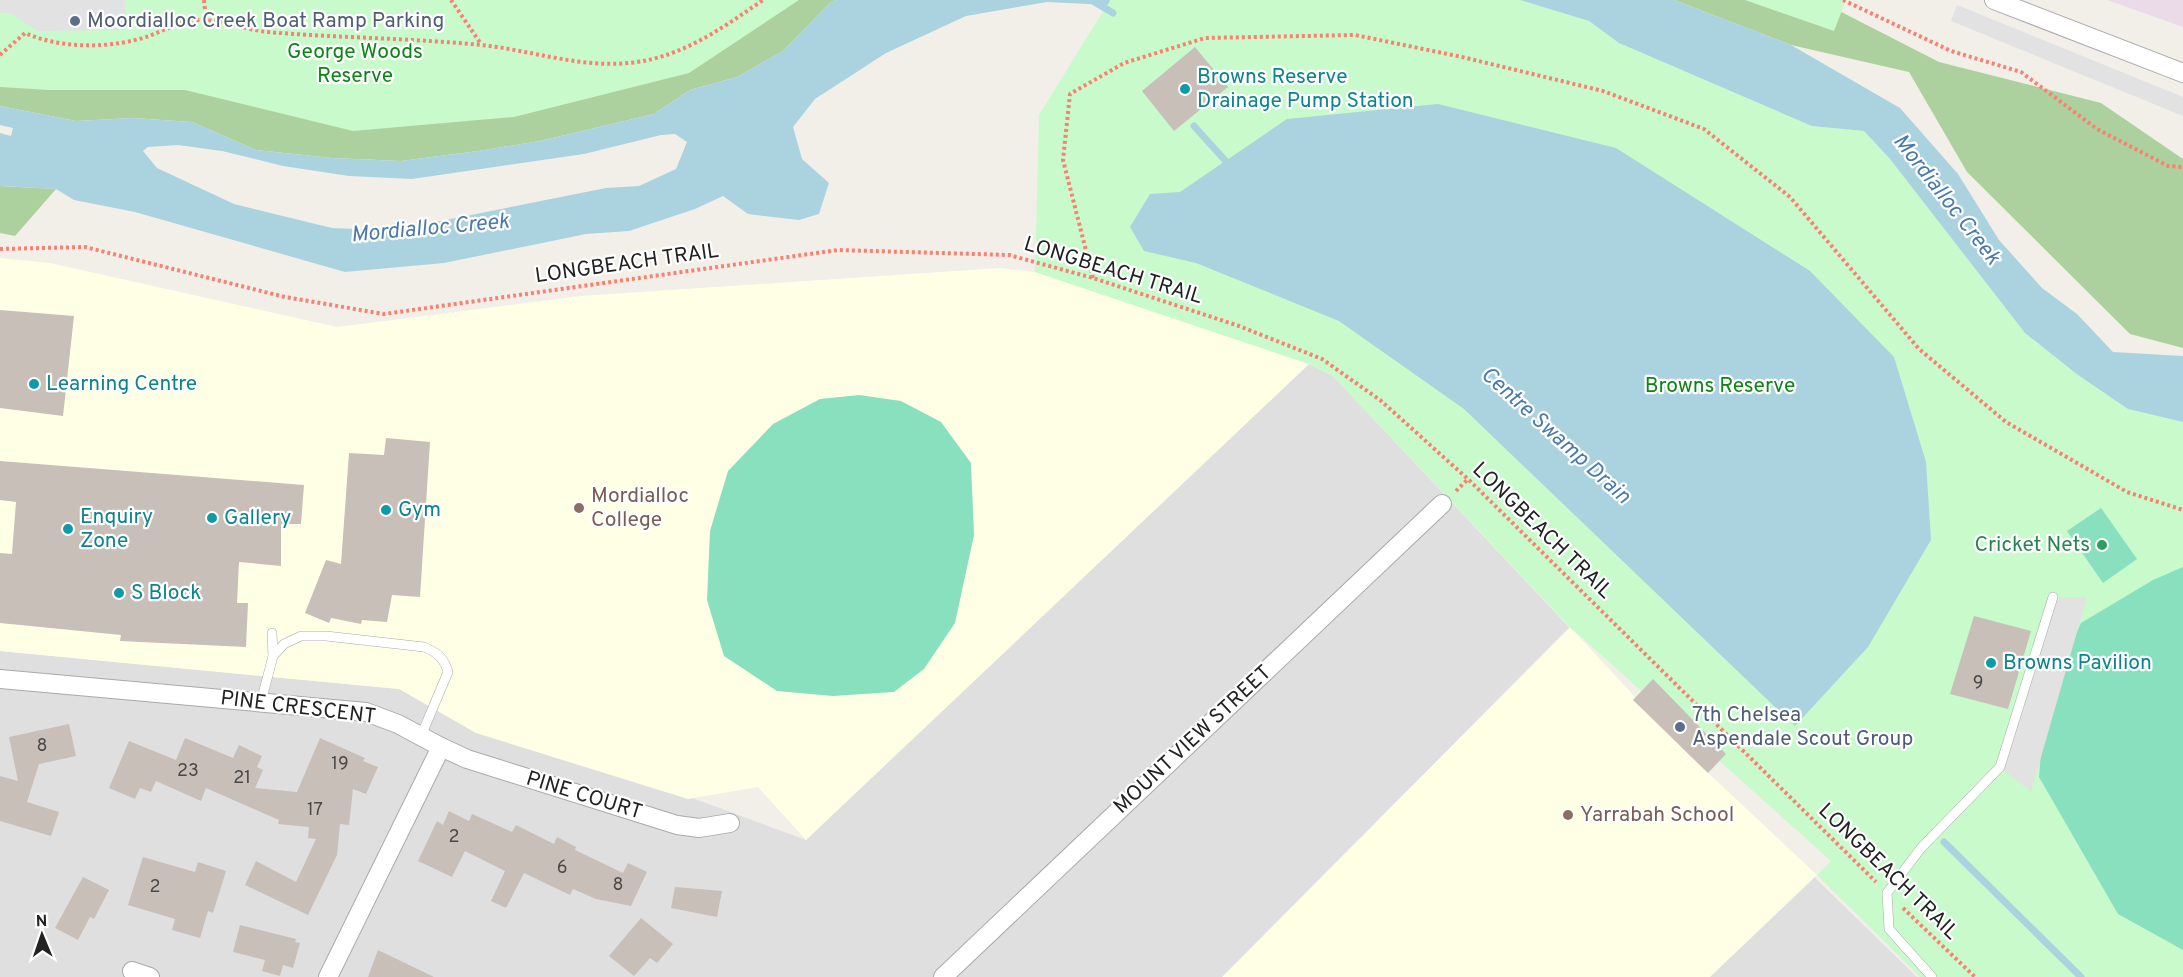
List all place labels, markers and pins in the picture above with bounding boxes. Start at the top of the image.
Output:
place label: Moordialloc Creek Boat Ramp Parking [87,8,444,35]
marker: Moordialloc Creek Boat Ramp Parking [68,14,82,28]
place label: Browns Reserve Drainage Pump Station [1197,64,1414,115]
marker: Browns Reserve Drainage Pump Station [1178,82,1192,96]
place label: Learning Centre [46,371,197,398]
marker: Learning Centre [27,377,41,391]
place label: Mordialloc College [591,483,689,534]
place label: Gym [398,497,441,524]
marker: Mordialloc College [572,501,586,515]
marker: Gym [379,503,393,517]
place label: Enquiry Zone [80,504,153,555]
place label: Gallery [224,505,291,532]
marker: Gallery [205,511,219,525]
marker: Enquiry Zone [61,522,75,536]
place label: Cricket Nets [1974,532,2090,559]
marker: Cricket Nets [2095,538,2109,552]
place label: S Block [131,580,202,607]
marker: S Block [112,586,126,600]
place label: Browns Pavilion [2003,650,2152,677]
marker: Browns Pavilion [1984,656,1998,670]
place label: 7th Chelsea Aspendale Scout Group [1692,702,1913,753]
marker: 7th Chelsea Aspendale Scout Group [1673,720,1687,734]
place label: Yarrabah School [1580,802,1734,829]
marker: Yarrabah School [1561,808,1575,822]

